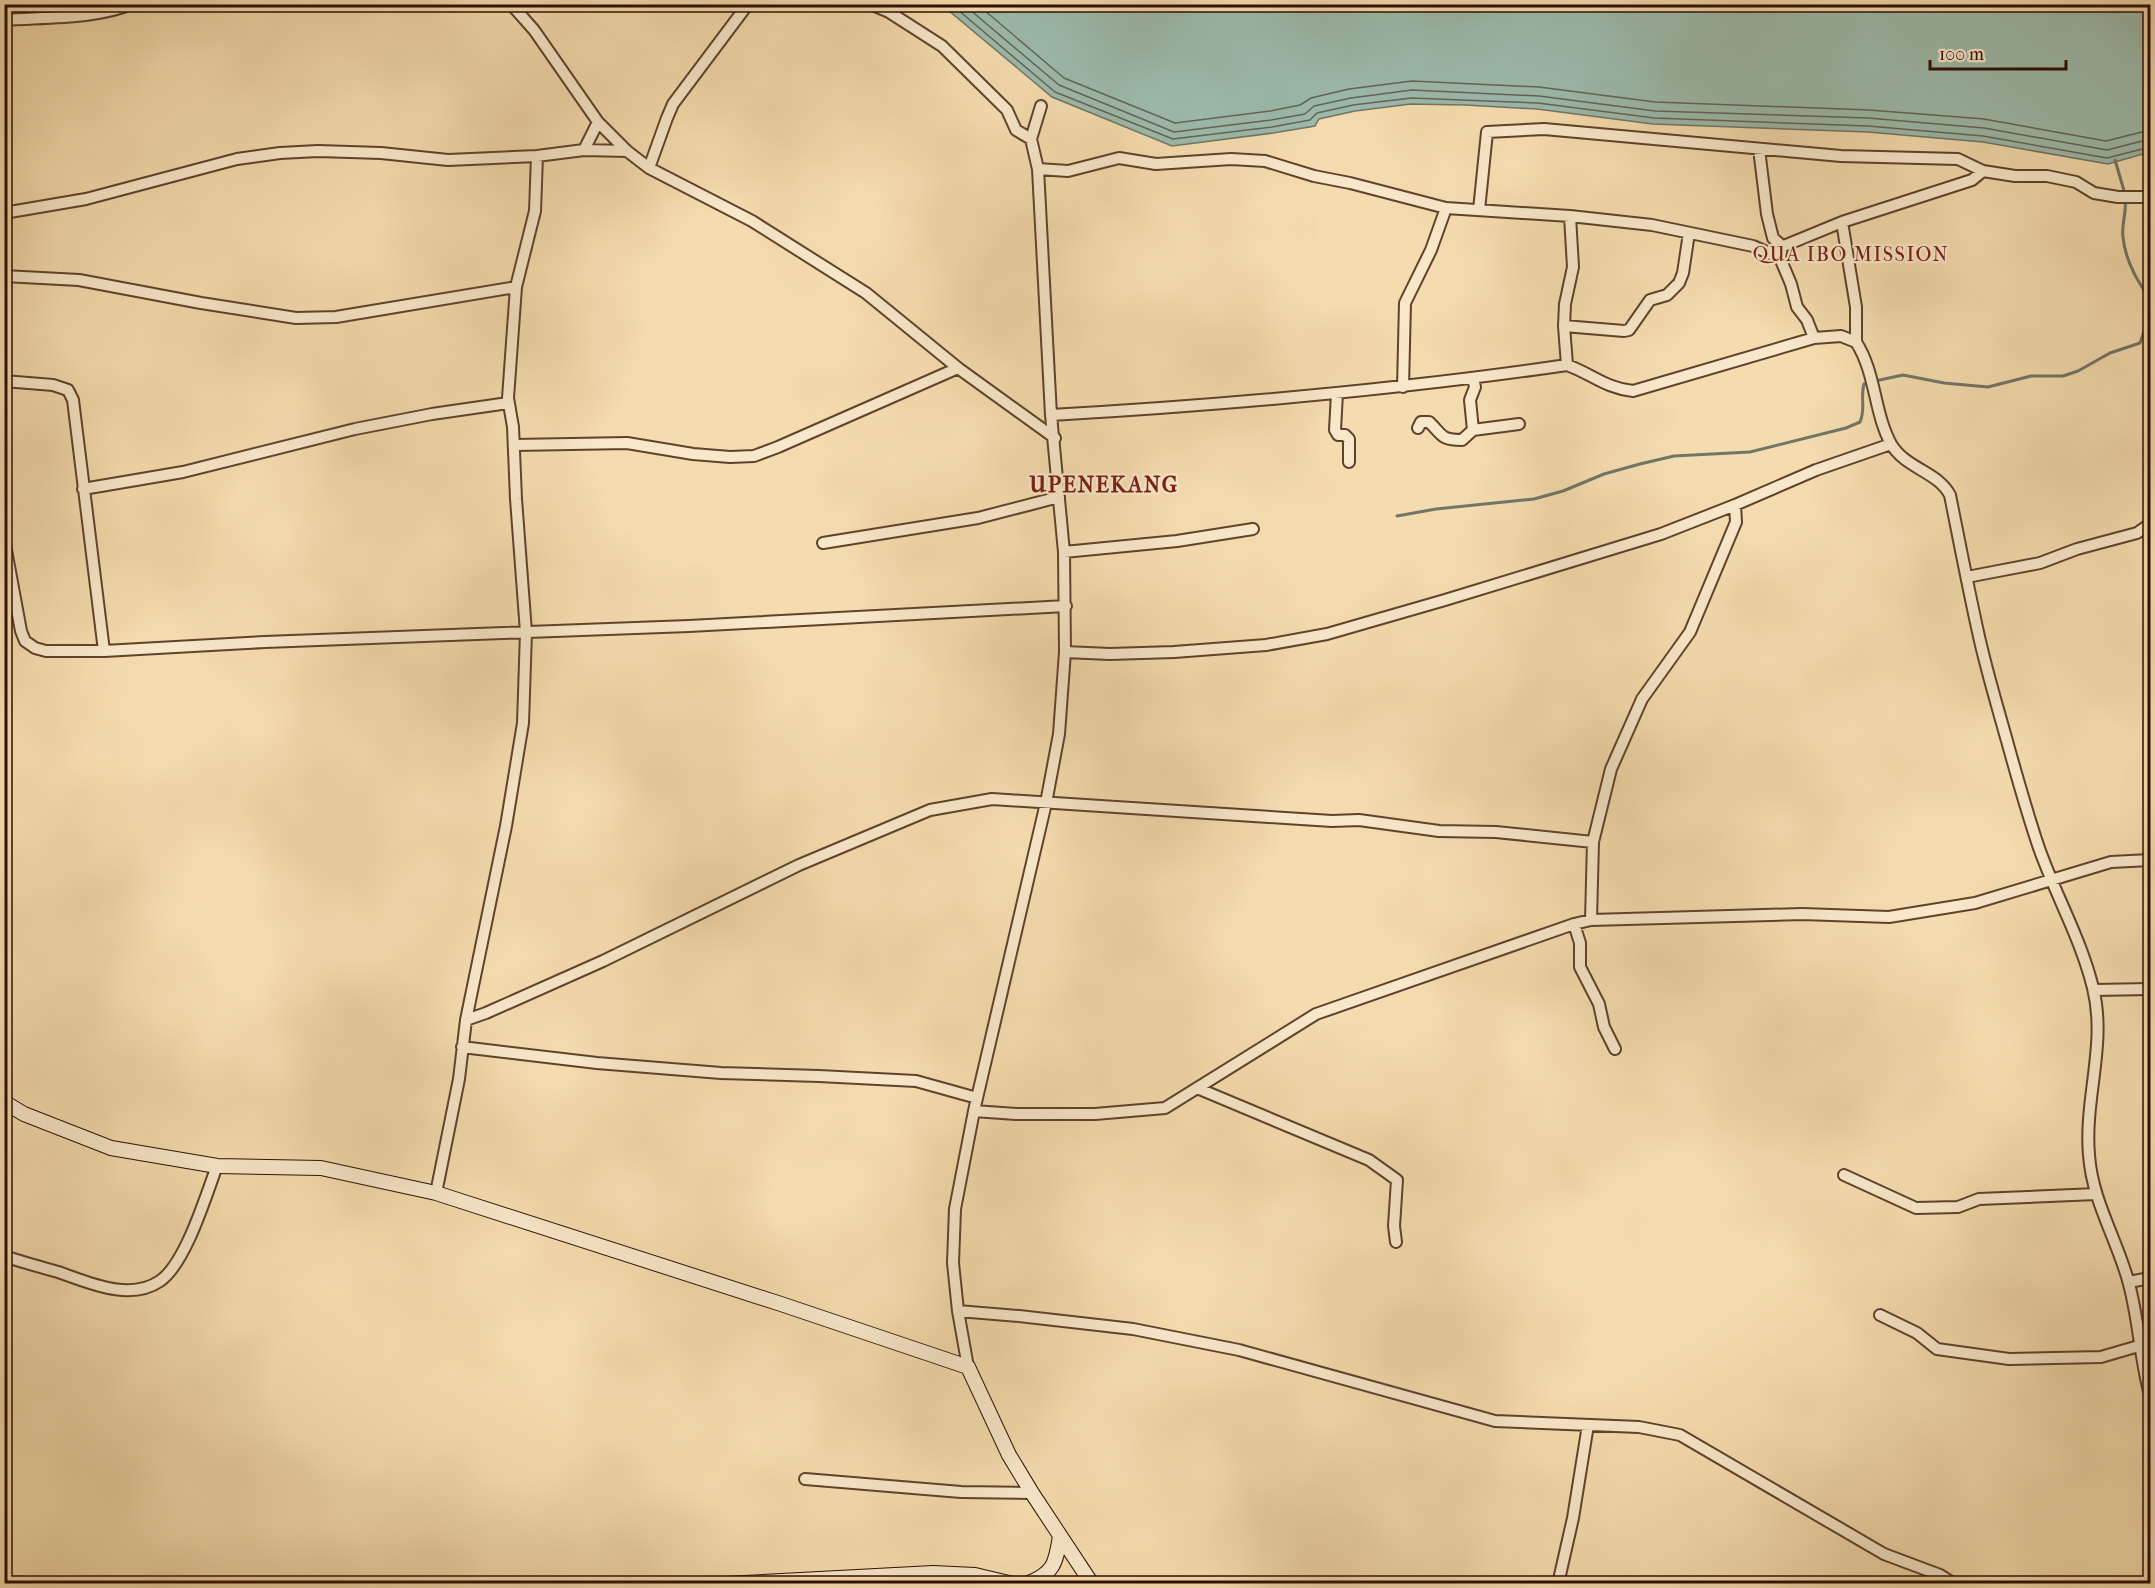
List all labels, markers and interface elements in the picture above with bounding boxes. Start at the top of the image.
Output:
scale bar [1930,33,2066,71]
text: 100 m [1939,44,1984,65]
district label: QUA IBO MISSION [1753,243,1949,266]
district label: UPENEKANG [1028,472,1179,498]

